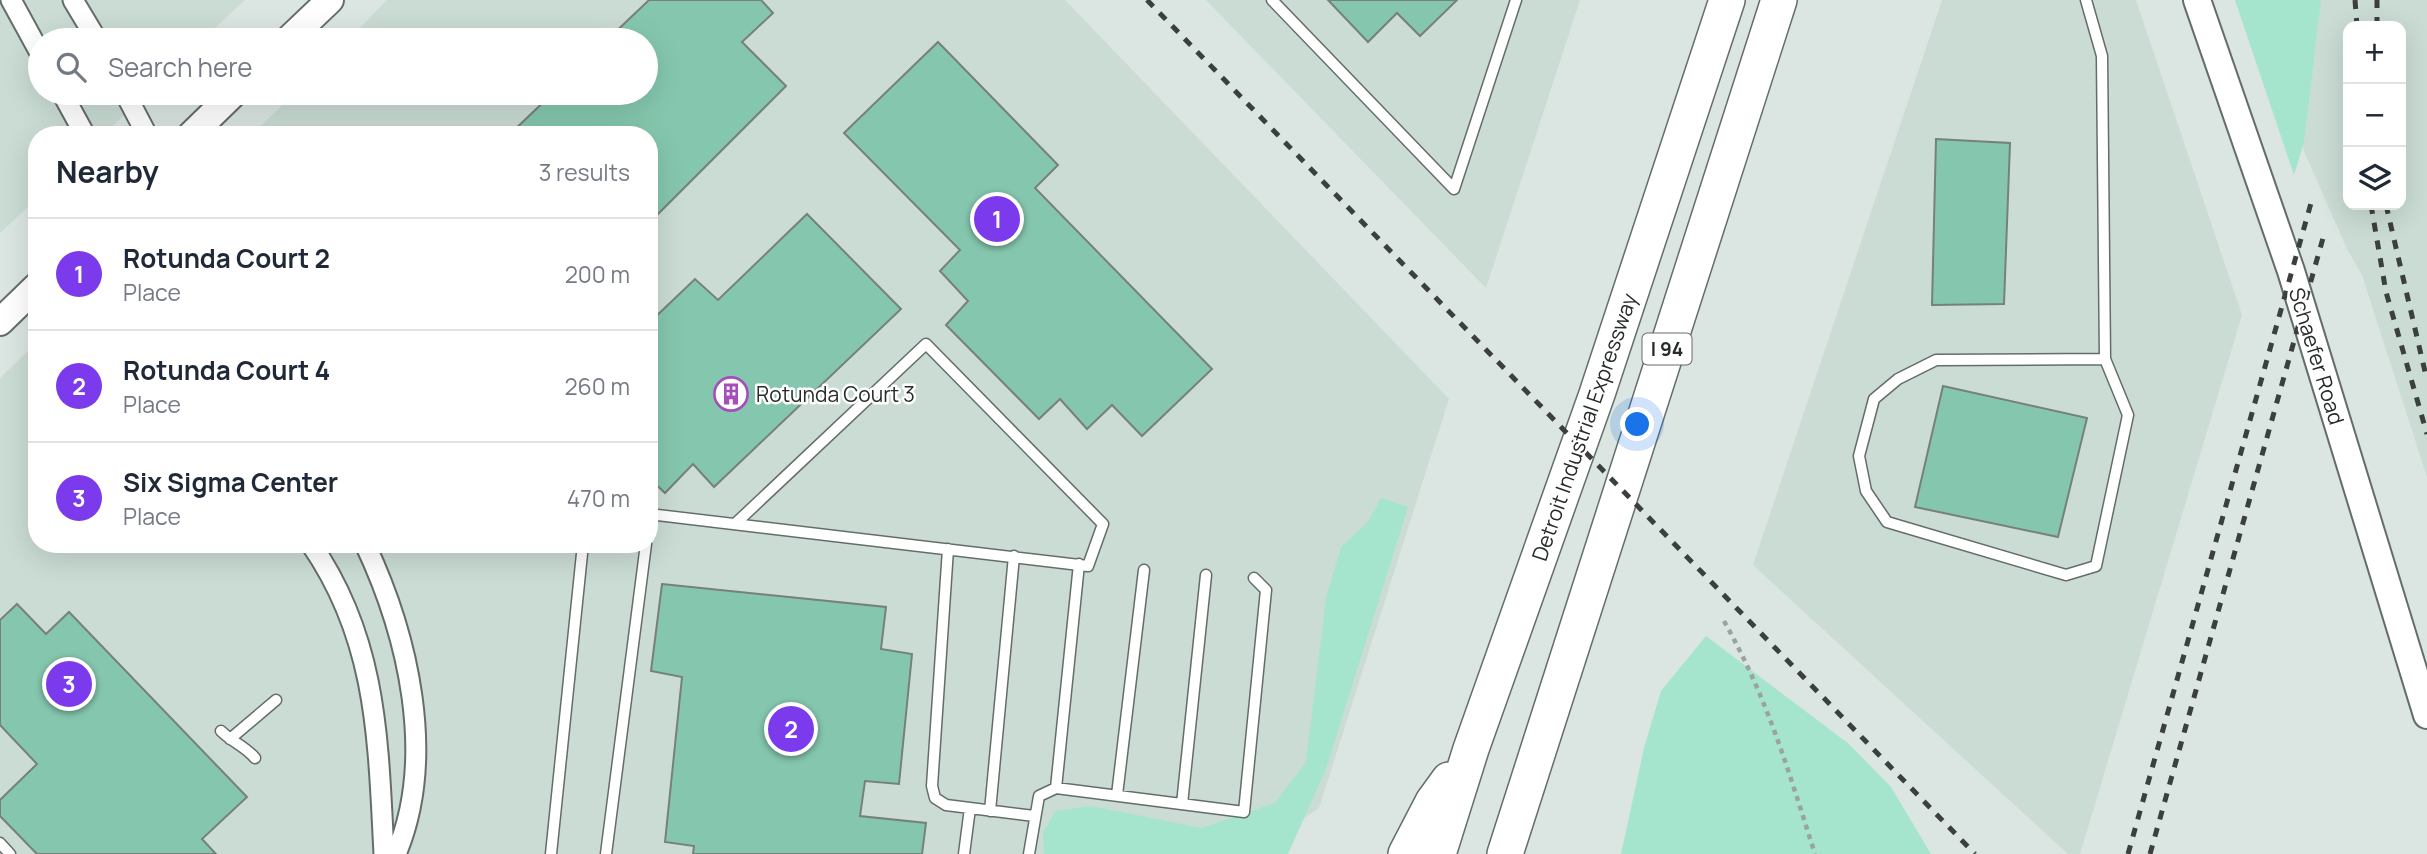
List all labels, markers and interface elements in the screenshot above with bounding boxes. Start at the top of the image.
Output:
map controls [2343,21,2406,210]
button: + [2343,21,2406,84]
search box [28,28,658,105]
icon: search [52,48,90,86]
text: Search here [108,49,253,85]
button: − [2343,84,2406,147]
button: layers [2343,147,2406,210]
text: Nearby [56,151,159,192]
text: 3 results [539,156,630,188]
pin: 1 [974,193,1020,245]
text: Rotunda Court 2 [123,240,330,276]
text: 1 [74,258,84,290]
text: 200 m [565,258,630,290]
text: Place [123,276,181,308]
street label: Schaefer Road [2283,284,2351,428]
street label: Detroit Industrial Expressway [1525,289,1643,565]
road number: I 94 [1642,334,1692,364]
text: Rotunda Court 4 [123,352,330,388]
text: 2 [72,370,86,402]
text: 260 m [564,370,630,402]
building icon: Rotunda Court 3 [712,375,750,413]
place label: Rotunda Court 3 [756,380,915,408]
text: Place [123,388,181,420]
your location [1620,407,1654,441]
text: Six Sigma Center [123,464,338,500]
text: 3 [72,482,86,514]
text: 470 m [567,482,630,514]
text: Place [123,500,181,532]
pin: 3 [46,658,92,710]
pin: 2 [768,703,814,755]

